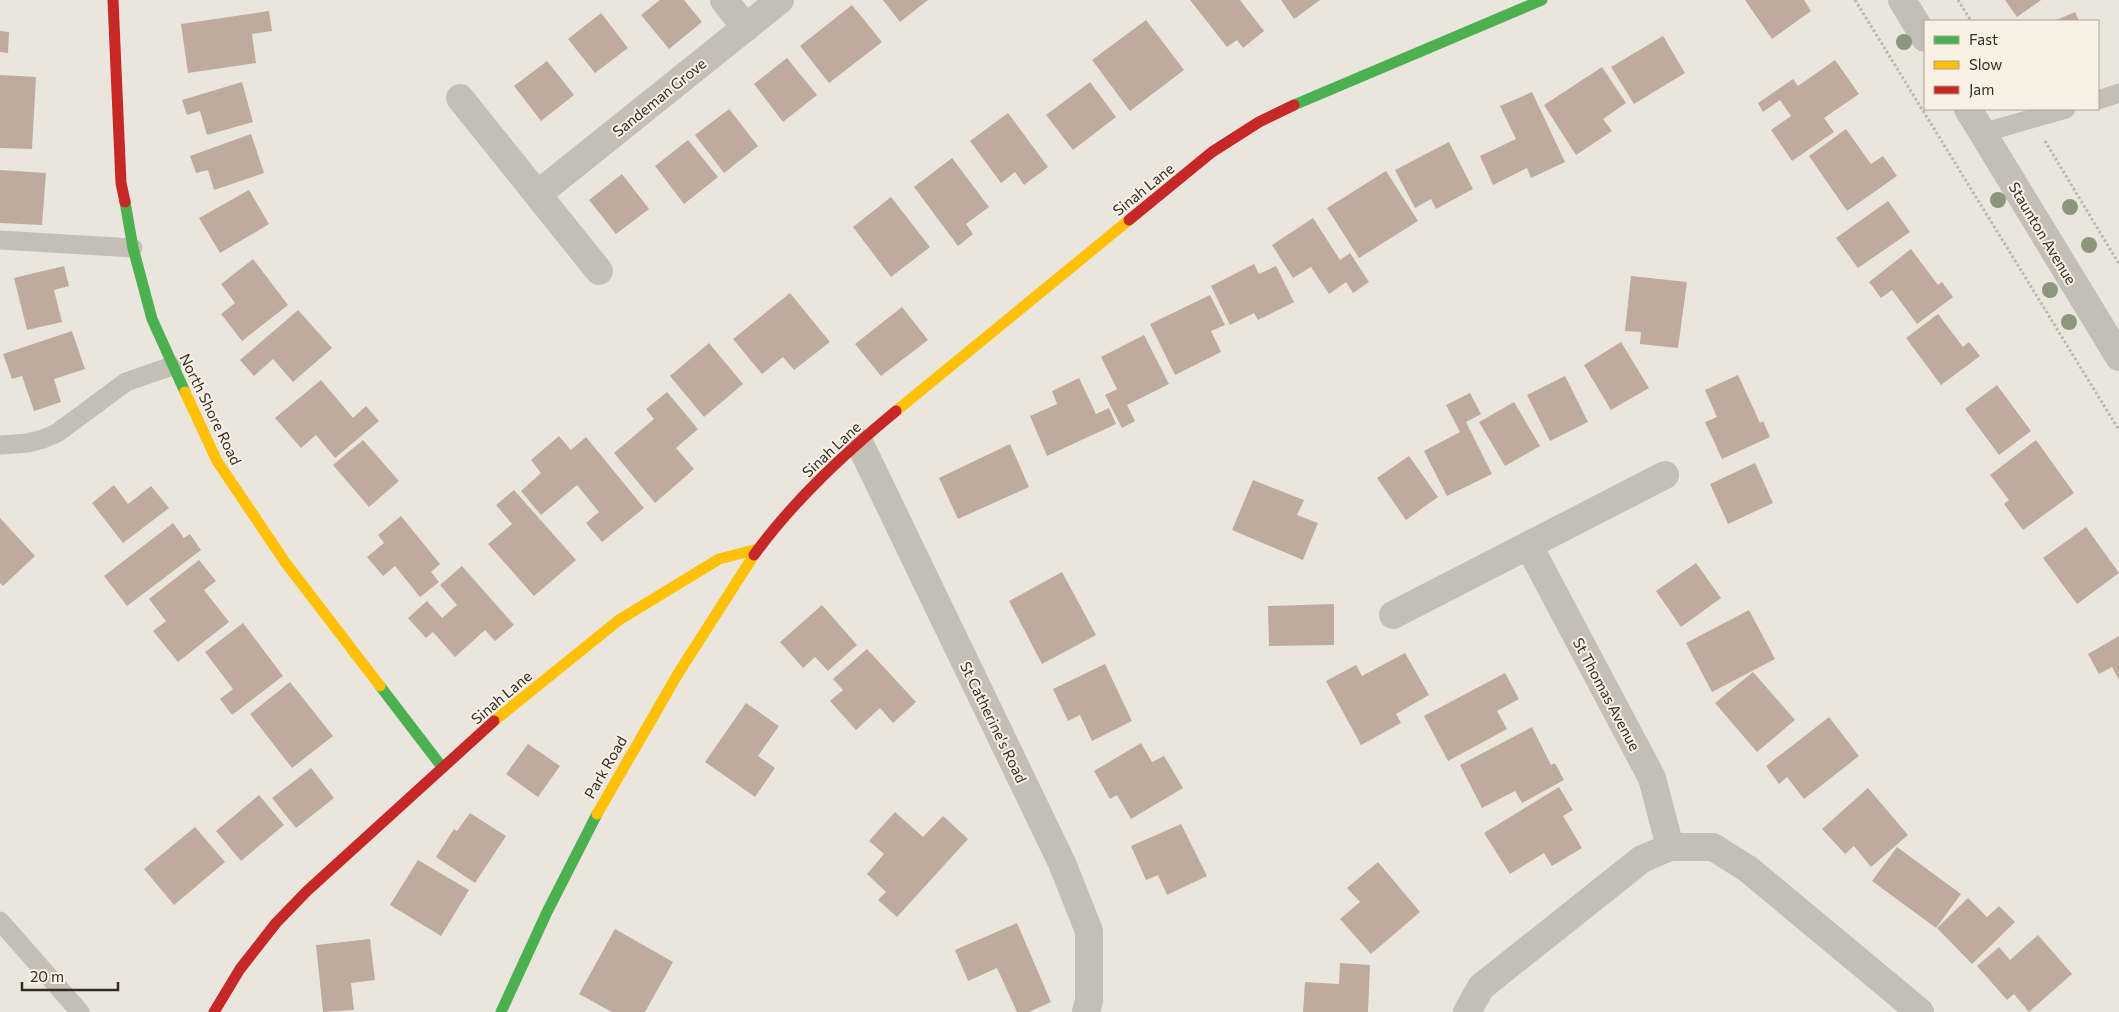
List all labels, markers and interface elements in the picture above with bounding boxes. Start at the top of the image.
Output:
legend [1924,20,2099,110]
text: Fast [1969,30,1998,48]
street label: Sandeman Grove [609,54,709,140]
text: Slow [1969,55,2002,73]
text: Jam [1969,80,1994,98]
street label: Sinah Lane [1109,159,1177,219]
street label: Staunton Avenue [2005,179,2081,287]
street label: North Shore Road [176,350,246,468]
street label: Sinah Lane [798,417,864,481]
street label: St Thomas Avenue [1570,634,1644,754]
street label: St Catherine's Road [957,658,1031,786]
street label: Sinah Lane [467,666,535,728]
street label: Park Road [580,733,630,801]
scale bar [22,960,119,992]
text: 20 m [30,967,64,985]

